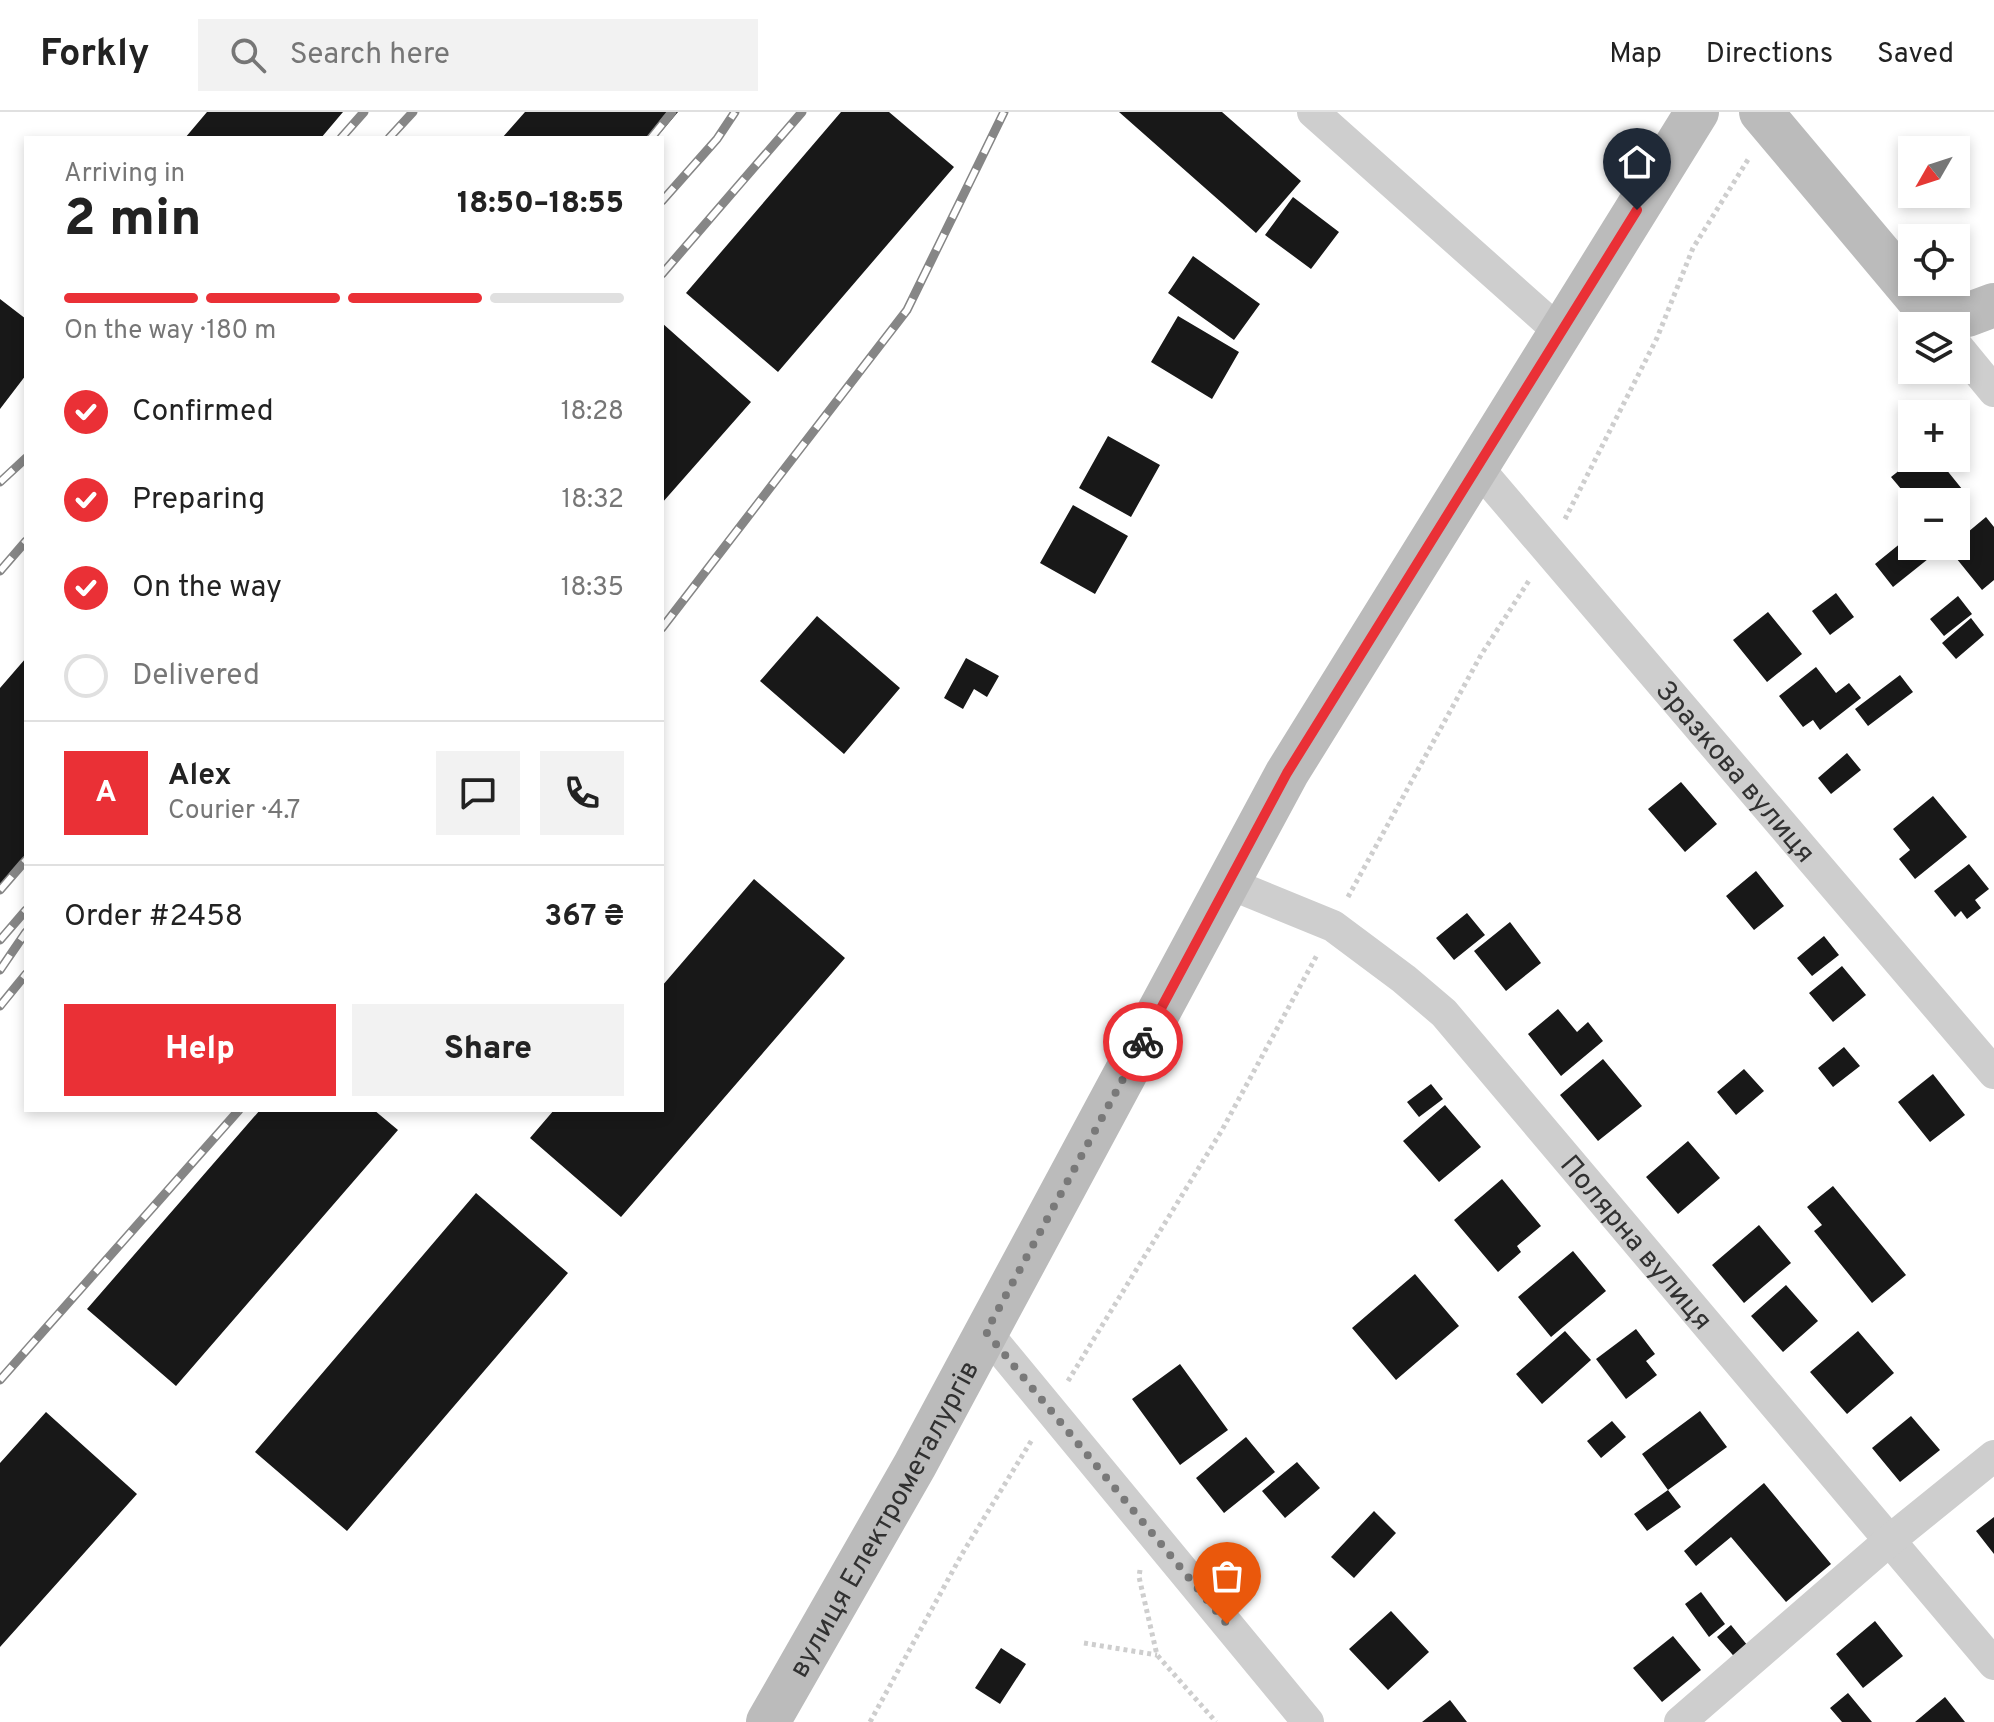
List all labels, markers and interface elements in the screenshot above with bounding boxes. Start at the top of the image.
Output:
search box [198,19,758,91]
text: Forkly [40,31,150,80]
icon: search [226,33,270,77]
text: Search here [290,37,450,74]
text: Map [1609,37,1662,73]
text: Directions [1706,37,1833,73]
text: Saved [1877,37,1954,73]
pin [1603,128,1671,210]
north arrow [1898,136,1970,208]
map controls [1898,136,1970,560]
icon: home [1615,140,1659,184]
text: Arriving in [64,158,185,191]
text: 18:50–18:55 [457,186,624,223]
text: 2 min [64,188,202,254]
button: locate [1898,224,1970,296]
button: layers [1898,312,1970,384]
text: On the way · 180 m [64,315,276,348]
icon: check [64,390,108,434]
text: Confirmed [132,394,274,431]
text: 18:28 [561,396,624,429]
button: + [1898,400,1970,472]
icon: check [64,478,108,522]
text: Preparing [132,482,265,519]
text: 18:32 [562,484,624,517]
button: − [1898,488,1970,560]
icon: check [64,566,108,610]
text: On the way [132,570,282,607]
text: 18:35 [561,572,624,605]
text: Delivered [132,658,260,695]
street label: Зразкова вулиця [1646,674,1822,871]
button: chat [436,751,520,835]
button: phone [540,751,624,835]
text: Alex [168,758,232,795]
text: A [95,775,117,812]
text: Courier · 4.7 [168,795,300,828]
text: Order #2458 [64,899,243,936]
text: 367 ₴ [544,899,624,936]
courier [1103,1002,1183,1082]
button: Help [64,1004,336,1096]
button: Share [352,1004,624,1096]
icon: bike [1121,1020,1165,1064]
street label: Полярна вулиця [1551,1149,1719,1339]
street label: вулиця Електрометалургів [782,1355,989,1685]
pin [1193,1542,1261,1624]
icon: bag [1205,1554,1249,1598]

